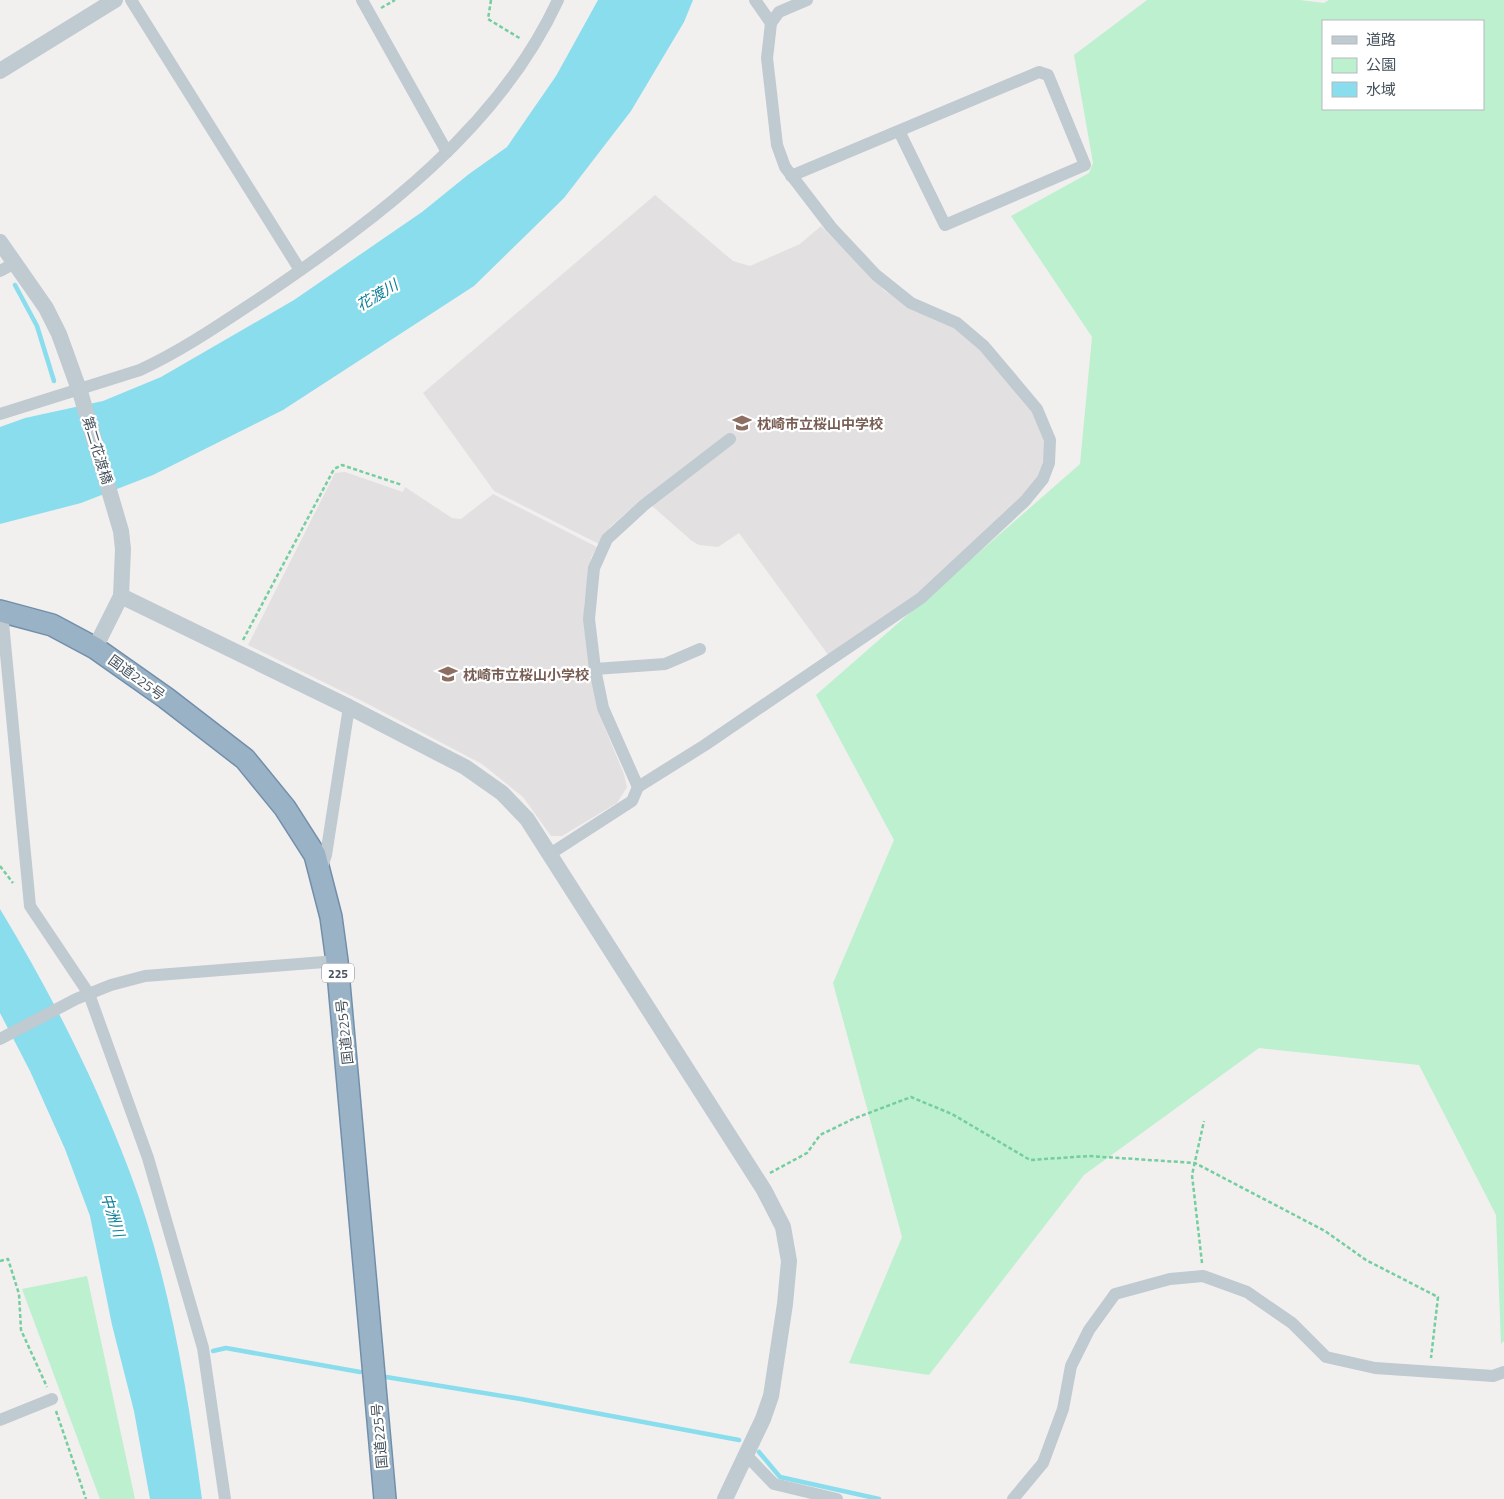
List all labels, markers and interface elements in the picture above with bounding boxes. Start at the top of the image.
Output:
legend [1322,20,1484,110]
text: 道路 [1366,28,1396,51]
text: 公園 [1366,53,1396,76]
text: 水域 [1366,78,1396,101]
water label: 花渡川 [352,273,404,316]
school or university icon: 枕崎市立桜山中学校 [731,412,753,434]
street label: 第二花渡橋 [78,413,118,487]
place label: 枕崎市立桜山中学校 [757,413,883,434]
street label: 国道225号 [104,649,170,705]
school or university icon: 枕崎市立桜山小学校 [437,663,459,685]
place label: 枕崎市立桜山小学校 [463,664,589,685]
road number: 225 [322,964,354,982]
street label: 国道225号 [330,998,358,1066]
water label: 中洲川 [95,1190,132,1242]
street label: 国道225号 [366,1402,392,1470]

